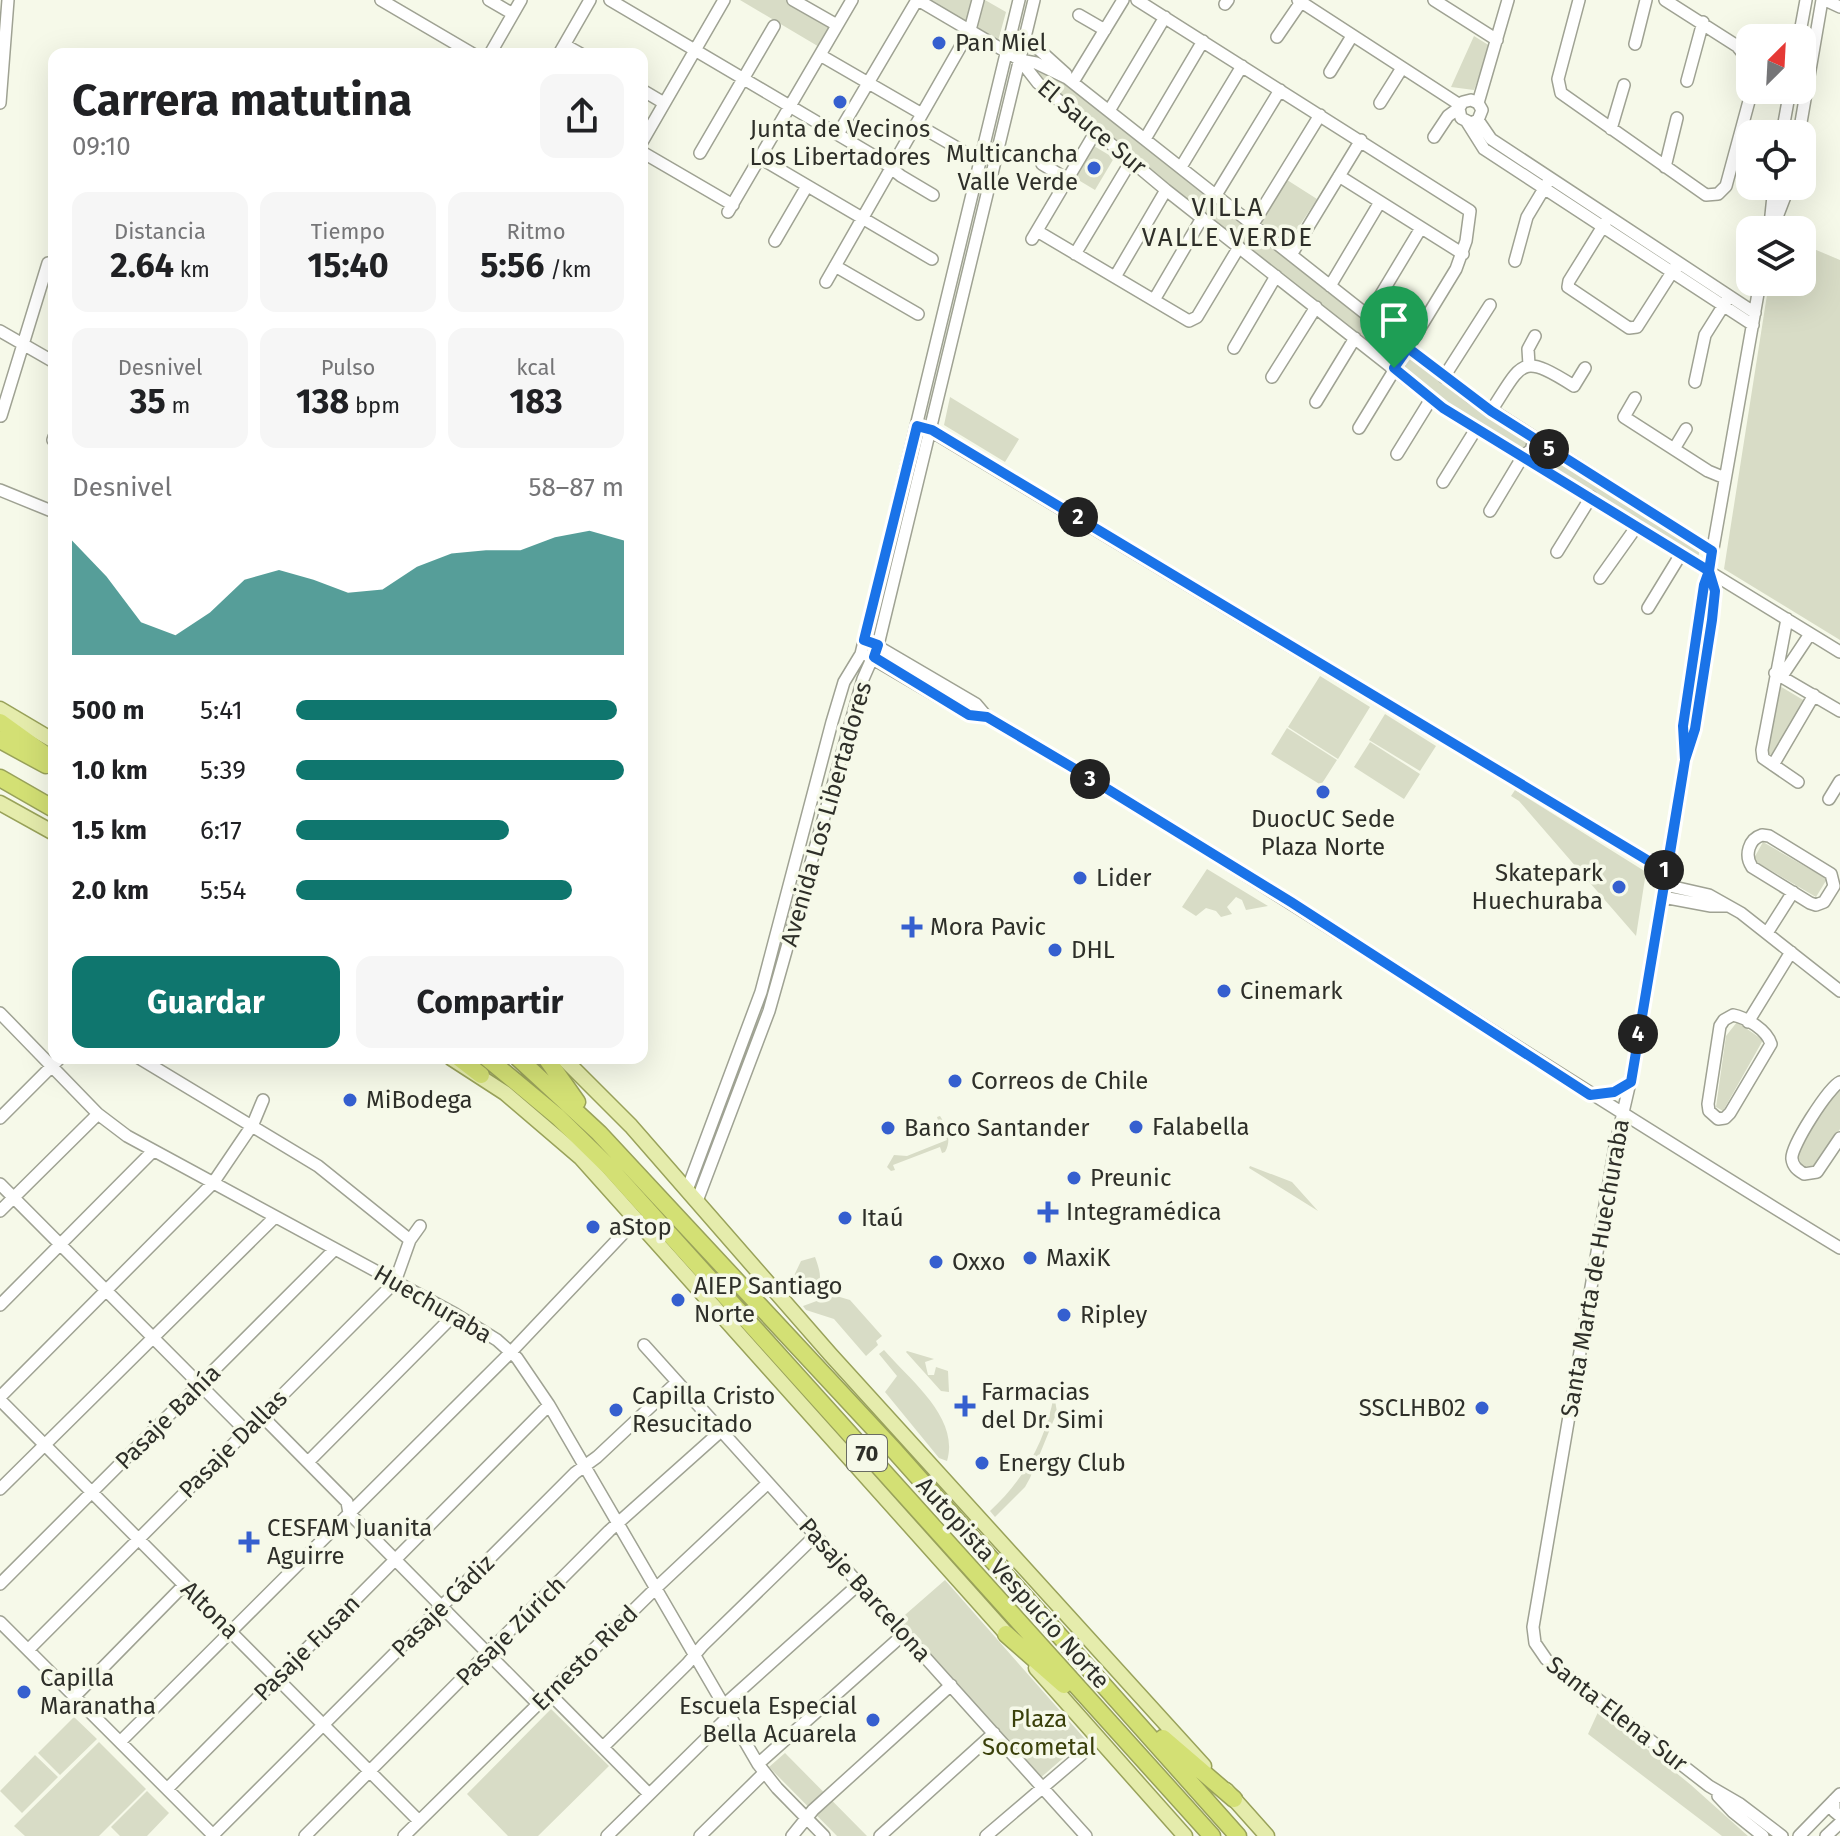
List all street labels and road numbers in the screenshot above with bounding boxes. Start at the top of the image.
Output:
street label: El Sauce Sur [1032,74,1152,181]
street label: Avenida Los Libertadores [775,678,877,950]
street label: Santa Marta de Huechuraba [1555,1117,1635,1419]
street label: Huechuraba [369,1259,497,1349]
street label: Pasaje Bahía [110,1359,226,1475]
street label: Pasaje Dallas [173,1384,293,1504]
road number: 70 [847,1435,887,1471]
street label: Autopista Vespucio Norte [911,1471,1115,1695]
street label: Pasaje Barcelona [793,1512,937,1668]
street label: Pasaje Cádiz [386,1549,500,1663]
street label: Pasaje Zúrich [451,1571,571,1691]
street label: Altona [175,1575,245,1645]
street label: Pasaje Fusan [248,1589,366,1707]
street label: Ernesto Ried [526,1599,644,1717]
street label: Santa Elena Sur [1541,1650,1693,1778]

